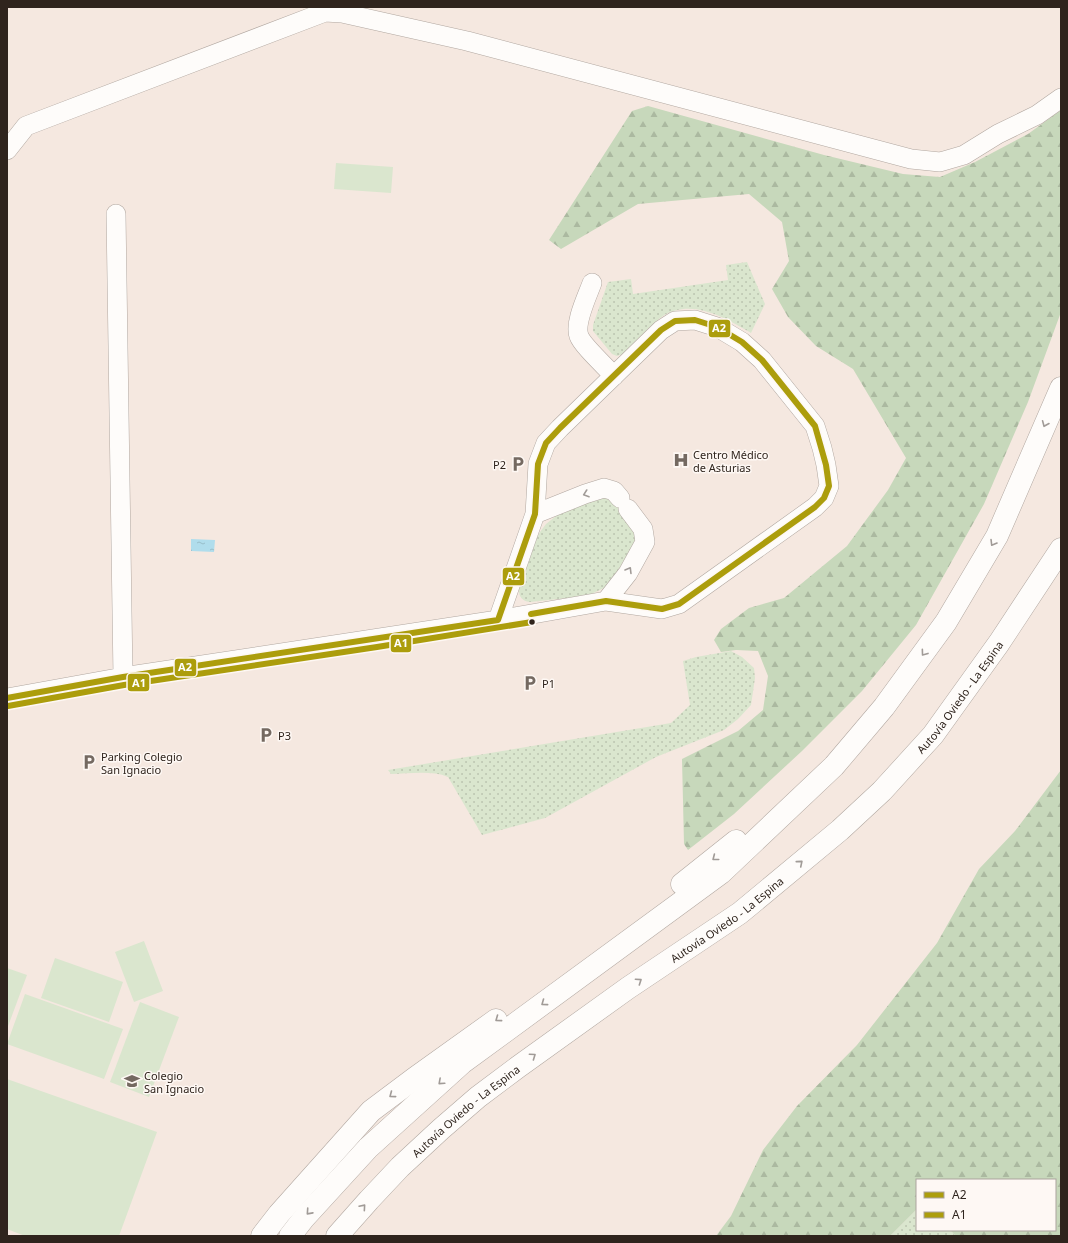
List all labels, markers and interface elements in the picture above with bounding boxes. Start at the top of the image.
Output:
line badge: A2 [708,319,731,338]
text: A2 [712,320,726,335]
one-way arrow [1042,420,1050,427]
place label: Centro Médico de Asturias [693,447,769,475]
hospital icon: Centro Médico de Asturias [672,451,690,469]
parking icon: P2 [509,455,527,473]
place label: P2 [493,457,506,472]
one-way arrow [582,489,589,497]
one-way arrow [990,539,997,546]
line badge: A2 [502,567,525,586]
one-way arrow [625,567,632,574]
text: A2 [506,568,520,583]
unlabelled marker [527,617,537,627]
line badge: A1 [390,634,412,653]
text: A1 [394,635,408,650]
street label: Autovía Oviedo - La Espina [913,637,1006,756]
one-way arrow [921,648,928,655]
line badge: A2 [174,658,197,677]
text: A2 [178,659,192,674]
line badge: A1 [127,673,150,692]
parking icon: P1 [521,674,539,692]
text: A1 [132,675,146,690]
place label: P1 [542,676,555,691]
parking icon: P3 [257,726,275,744]
place label: P3 [278,728,291,743]
place label: Parking Colegio San Ignacio [101,749,183,777]
parking icon: Parking Colegio San Ignacio [80,753,98,771]
one-way arrow [712,854,719,861]
one-way arrow [796,860,803,867]
street label: Autovía Oviedo - La Espina [667,873,786,965]
one-way arrow [635,978,642,986]
one-way arrow [542,998,549,1005]
one-way arrow [495,1014,502,1021]
one-way arrow [529,1053,536,1061]
street label: Autovía Oviedo - La Espina [408,1061,523,1160]
place label: Colegio San Ignacio [144,1068,204,1096]
school or university icon: Colegio San Ignacio [123,1072,141,1090]
one-way arrow [439,1077,446,1084]
one-way arrow [390,1090,397,1097]
legend [916,1179,1056,1231]
text: A2 [952,1186,967,1203]
one-way arrow [358,1204,365,1212]
text: A1 [952,1206,967,1223]
one-way arrow [307,1208,314,1215]

